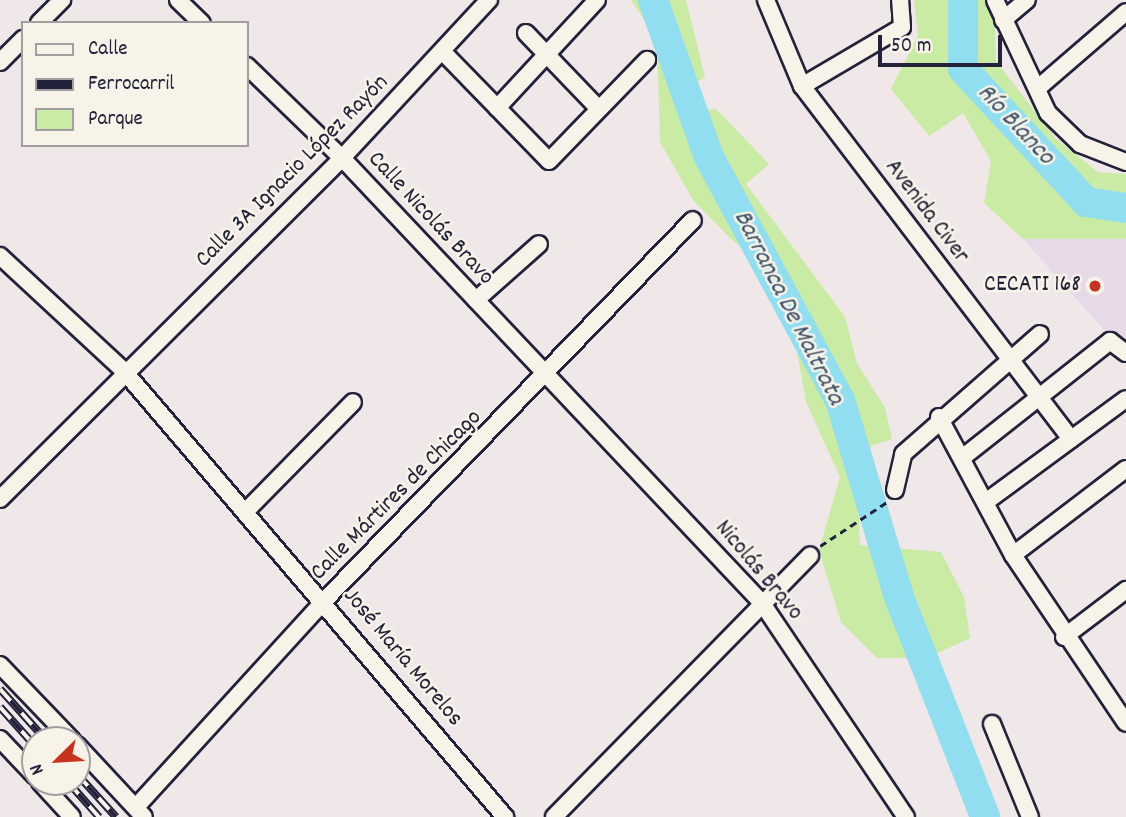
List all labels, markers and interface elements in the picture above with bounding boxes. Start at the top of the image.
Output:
legend [21,21,248,147]
scale bar [881,21,1005,65]
text: 50 m [891,32,931,62]
text: Calle [88,35,127,65]
street label: Calle 3A Ignacio López Rayón [190,69,396,275]
text: Ferrocarril [88,70,174,100]
water label: Río Blanco [970,78,1060,172]
text: Parque [88,105,143,135]
street label: Calle Nicolás Bravo [361,146,499,292]
street label: Avenida Civer [878,154,974,270]
water label: Barranca De Maltrata [725,205,851,411]
place label: CECATI 168 [984,272,1081,300]
marker: CECATI 168 [1087,278,1103,294]
street label: Calle Mártires de Chicago [305,404,489,588]
street label: Nicolás Bravo [708,515,808,627]
street label: José María Morelos [336,583,468,733]
north arrow [21,726,91,796]
text: N [24,759,52,779]

